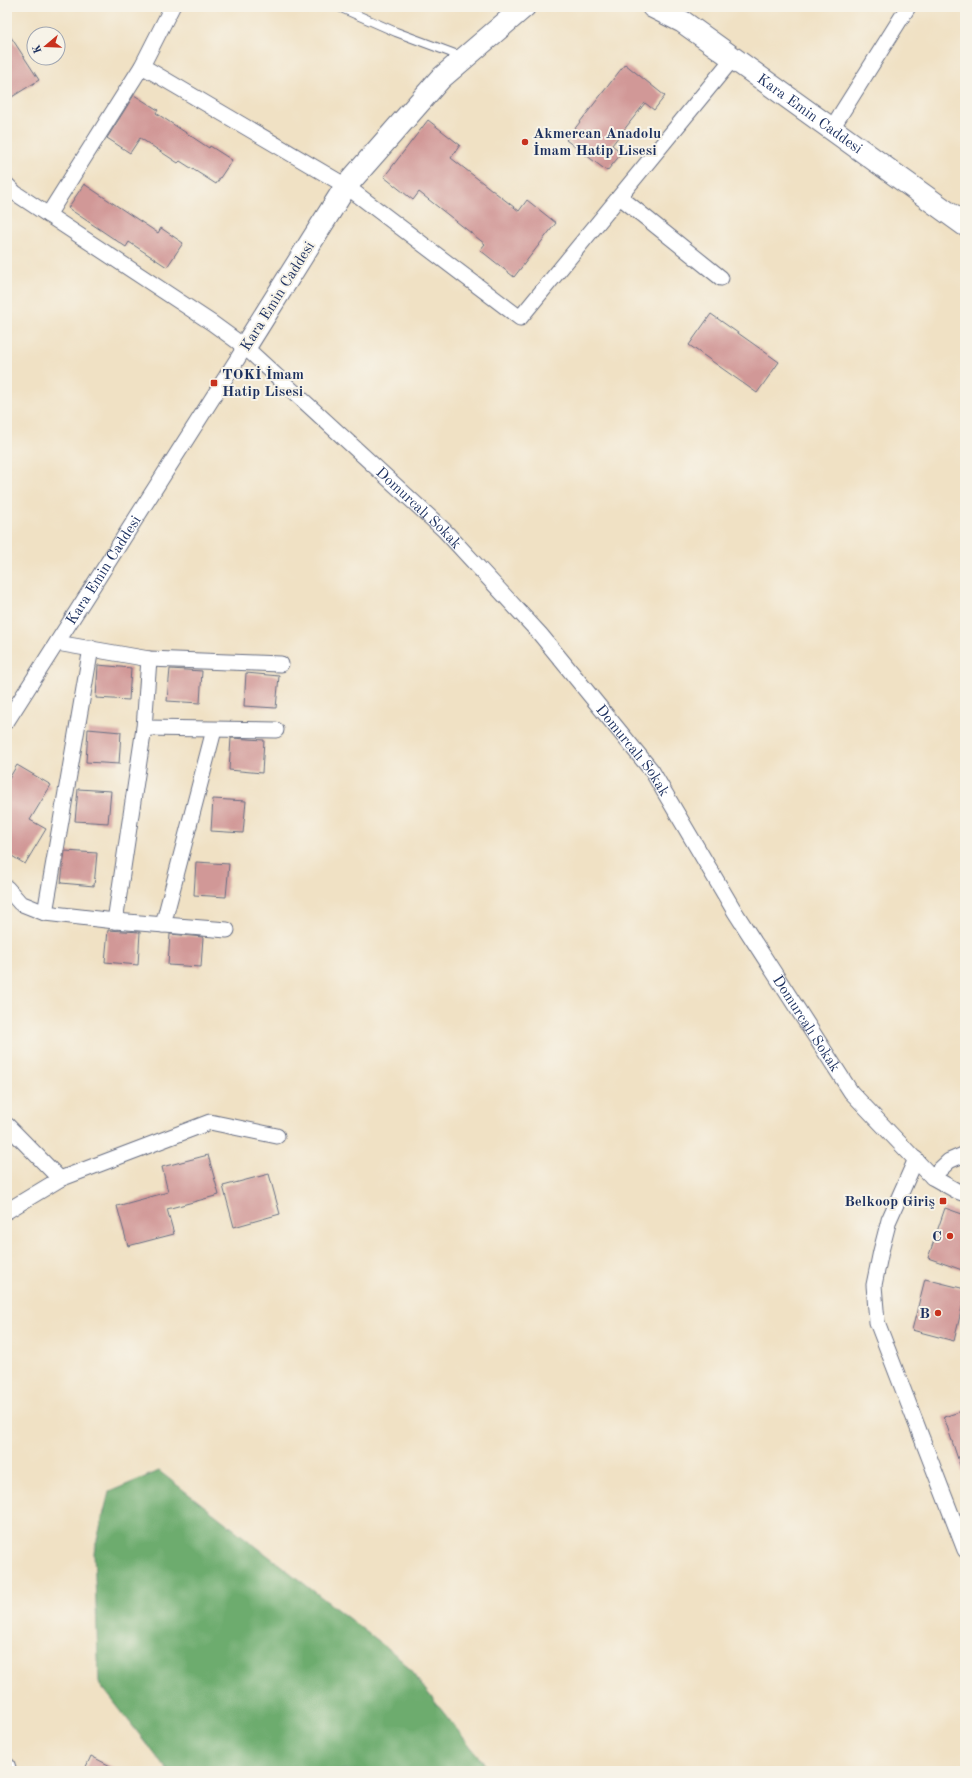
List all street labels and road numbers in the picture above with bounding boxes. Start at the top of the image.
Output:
street label: Kara Emin Caddesi [754,72,865,157]
street label: Kara Emin Caddesi [239,240,318,354]
street label: Domurcalı Sokak [372,465,464,553]
street label: Kara Emin Caddesi [64,514,144,628]
street label: Domurcalı Sokak [592,702,671,800]
street label: Domurcalı Sokak [769,973,842,1075]

